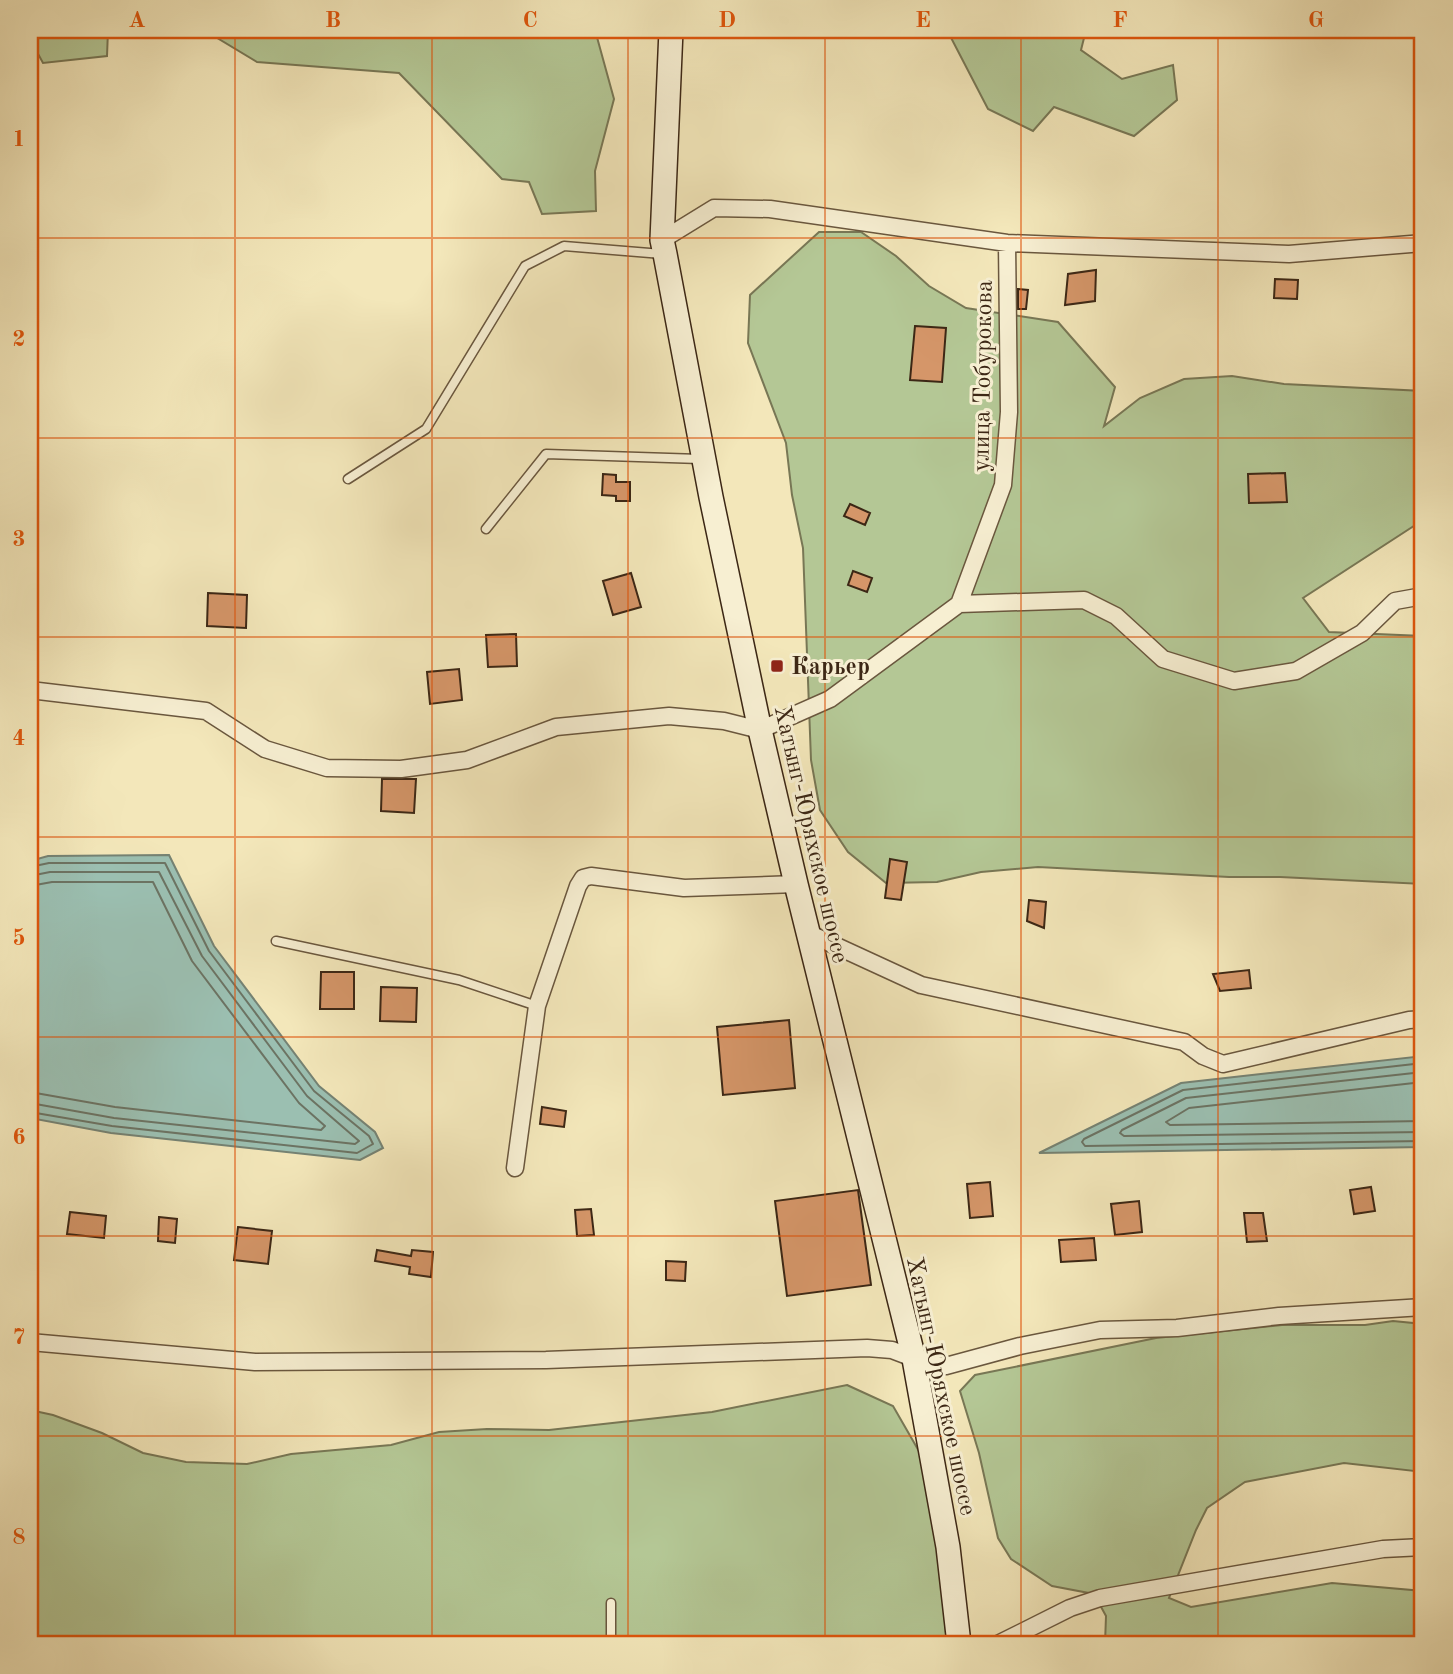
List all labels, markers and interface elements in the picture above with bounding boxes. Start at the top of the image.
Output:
text: A [128,9,146,32]
text: B [325,9,341,32]
text: C [522,9,538,32]
text: D [718,9,736,32]
text: E [915,9,931,32]
text: F [1112,9,1128,32]
text: G [1308,9,1324,32]
text: 1 [12,128,26,151]
street label: улица Тобурокова [970,280,998,472]
text: 2 [12,328,26,351]
text: 3 [12,528,26,551]
place label: Карьер [791,656,870,680]
marker: Карьер [769,658,785,674]
street label: Хатынг-Юряхское шоссе [769,703,851,966]
text: 4 [12,727,26,750]
text: 5 [12,927,26,950]
text: 6 [12,1126,26,1149]
street label: Хатынг-Юряхское шоссе [901,1255,979,1518]
text: 7 [12,1326,26,1349]
text: 8 [12,1526,26,1549]

